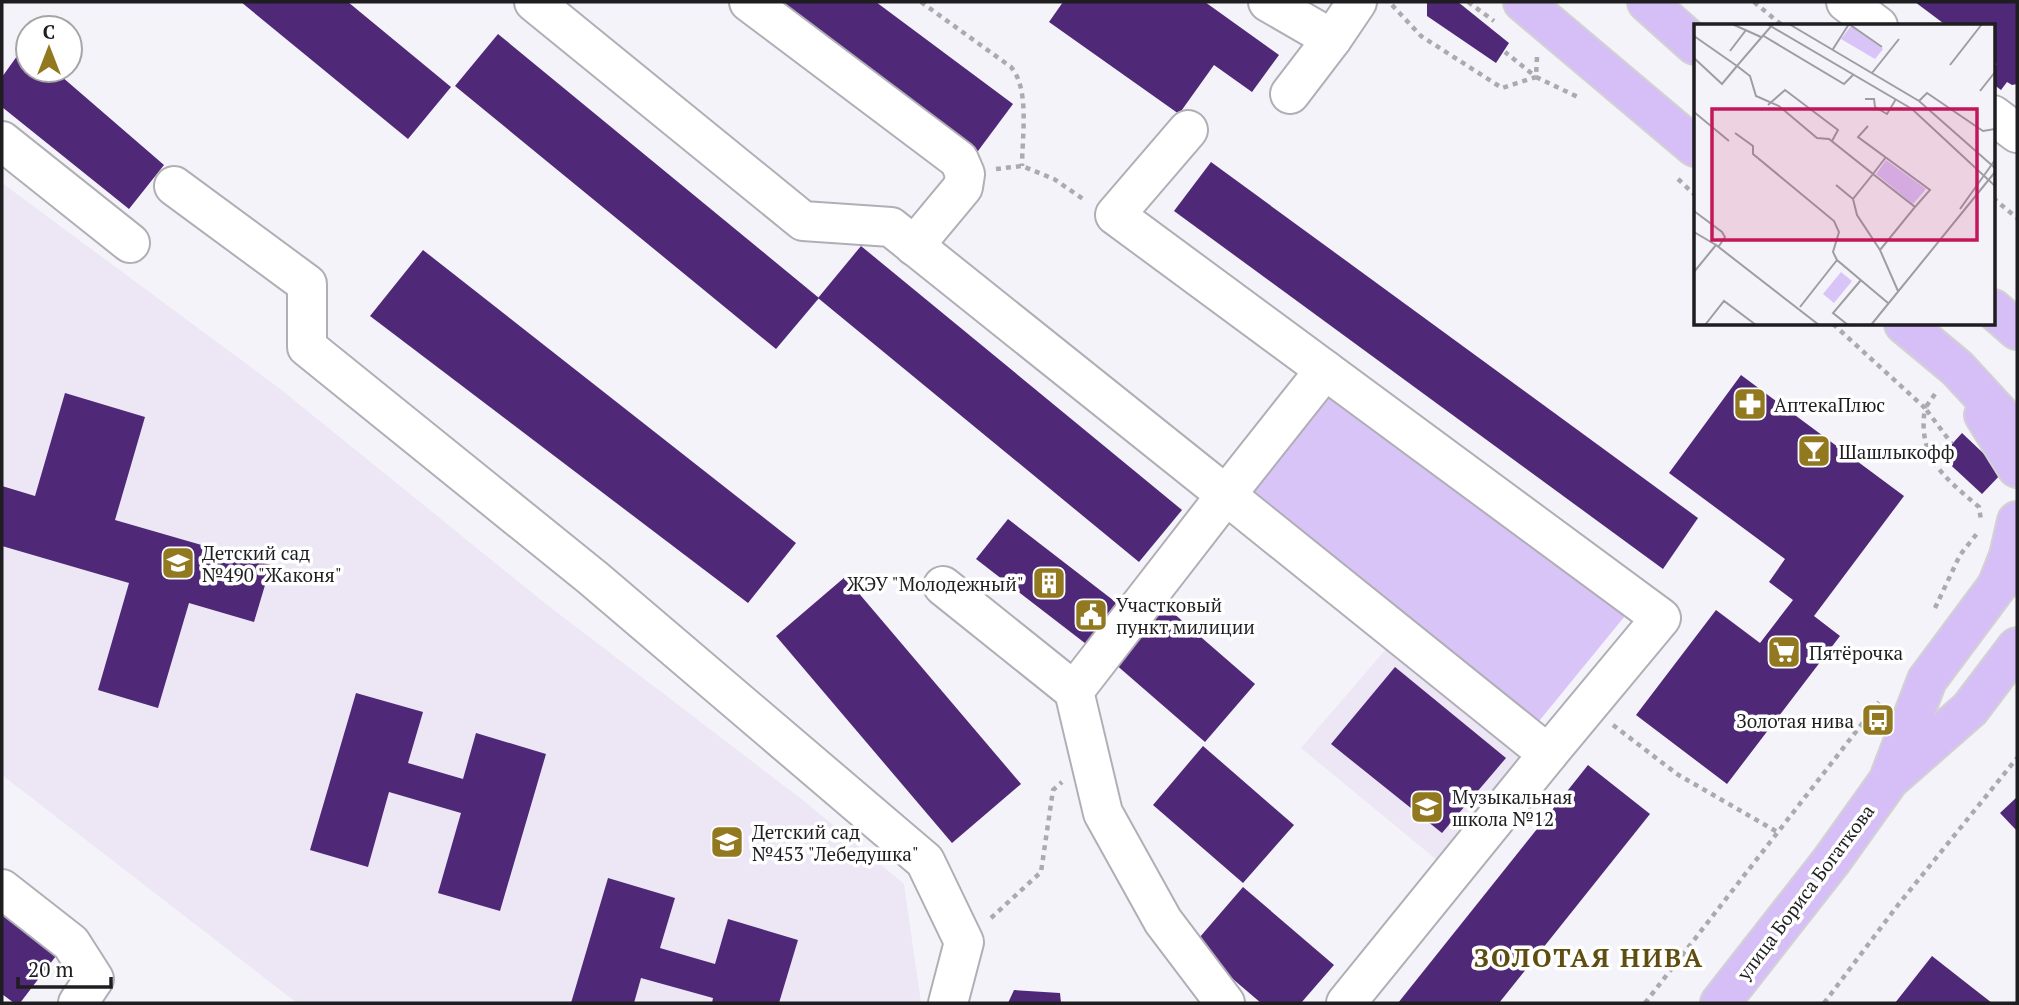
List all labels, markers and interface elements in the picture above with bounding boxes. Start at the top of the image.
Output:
north arrow [14,14,84,84]
text: С [43,19,55,44]
inset map [1694,24,1994,326]
pharmacy icon: АптекаПлюс [1731,385,1769,423]
place label: АптекаПлюс [1774,392,1885,417]
bar icon: Шашлыкофф [1795,432,1833,470]
place label: Шашлыкофф [1839,439,1955,464]
place label: Детский сад №490 "Жаконя" [202,540,342,587]
school or university icon: Детский сад №490 "Жаконя" [159,544,197,582]
building icon: ЖЭУ "Молодежный" [1030,564,1068,602]
place label: ЖЭУ "Молодежный" [847,571,1024,596]
place label: Участковый пункт милиции [1116,592,1255,639]
public building icon: Участковый пункт милиции [1072,596,1110,634]
supermarket icon: Пятёрочка [1765,633,1803,671]
place label: Пятёрочка [1809,640,1903,665]
bus stop icon: Золотая нива [1859,701,1897,739]
place label: Золотая нива [1736,708,1854,733]
place label: Музыкальная школа №12 [1452,784,1572,831]
school or university icon: Музыкальная школа №12 [1408,788,1446,826]
street label: улица Бориса Богаткова [1730,799,1880,986]
place label: Детский сад №453 "Лебедушка" [752,819,919,866]
school or university icon: Детский сад №453 "Лебедушка" [708,823,746,861]
district label: ЗОЛОТАЯ НИВА [1474,940,1704,974]
scale bar [18,946,110,990]
text: 20 m [28,955,74,983]

